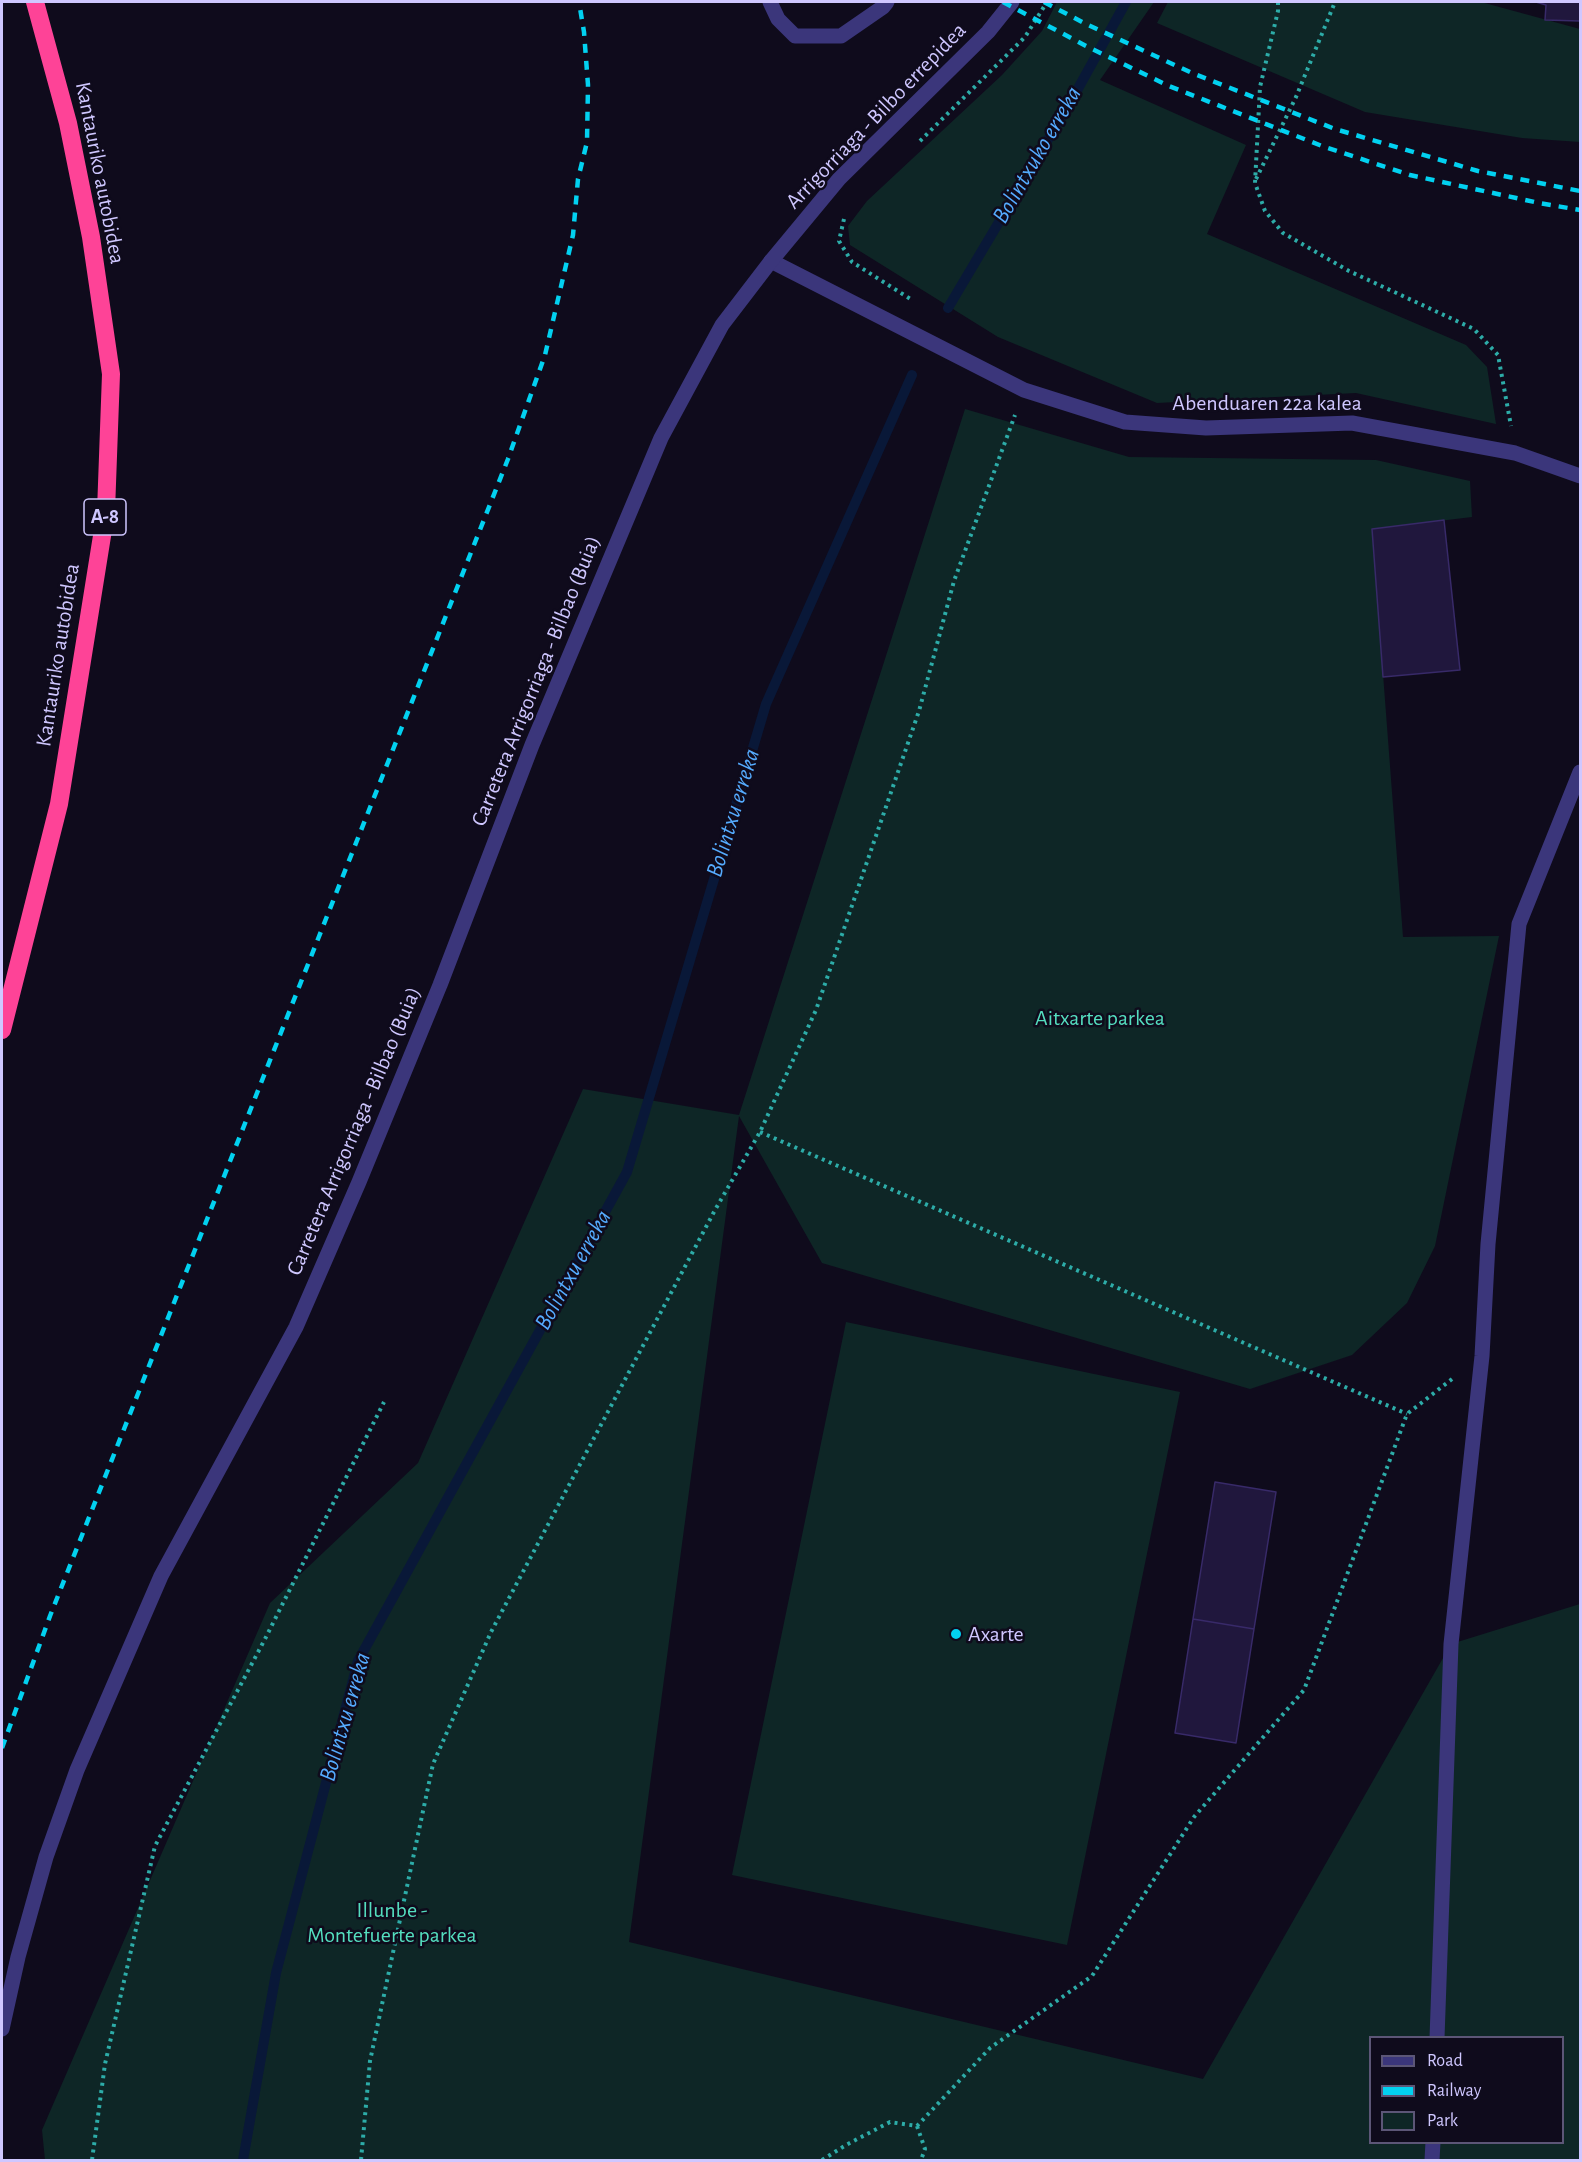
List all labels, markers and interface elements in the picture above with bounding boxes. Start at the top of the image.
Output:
street label: Arrigorriaga - Bilbo errepidea [780,17,972,215]
street label: Kantauriko autobidea [69,80,131,266]
water label: Bolintxuko erreka [986,81,1088,229]
street label: Abenduaren 22a kalea [1172,390,1362,416]
road number: A-8 [84,499,126,535]
street label: Carretera Arrigorriaga - Bilbao (Buia) [466,532,606,830]
street label: Kantauriko autobidea [30,562,86,748]
water label: Bolintxu erreka [700,745,766,881]
street label: Carretera Arrigorriaga - Bilbao (Buia) [281,983,427,1279]
park label: Aitxarte parkea [1035,1005,1165,1031]
water label: Bolintxu erreka [528,1205,618,1335]
place label: Axarte [968,1621,1024,1647]
marker: Axarte [949,1627,963,1641]
water label: Bolintxu erreka [313,1649,377,1785]
park label: Illunbe - Montefuerte parkea [307,1897,477,1948]
legend [1369,2036,1564,2144]
text: Road [1427,2052,1463,2070]
text: Railway [1427,2082,1481,2100]
text: Park [1427,2112,1458,2130]

